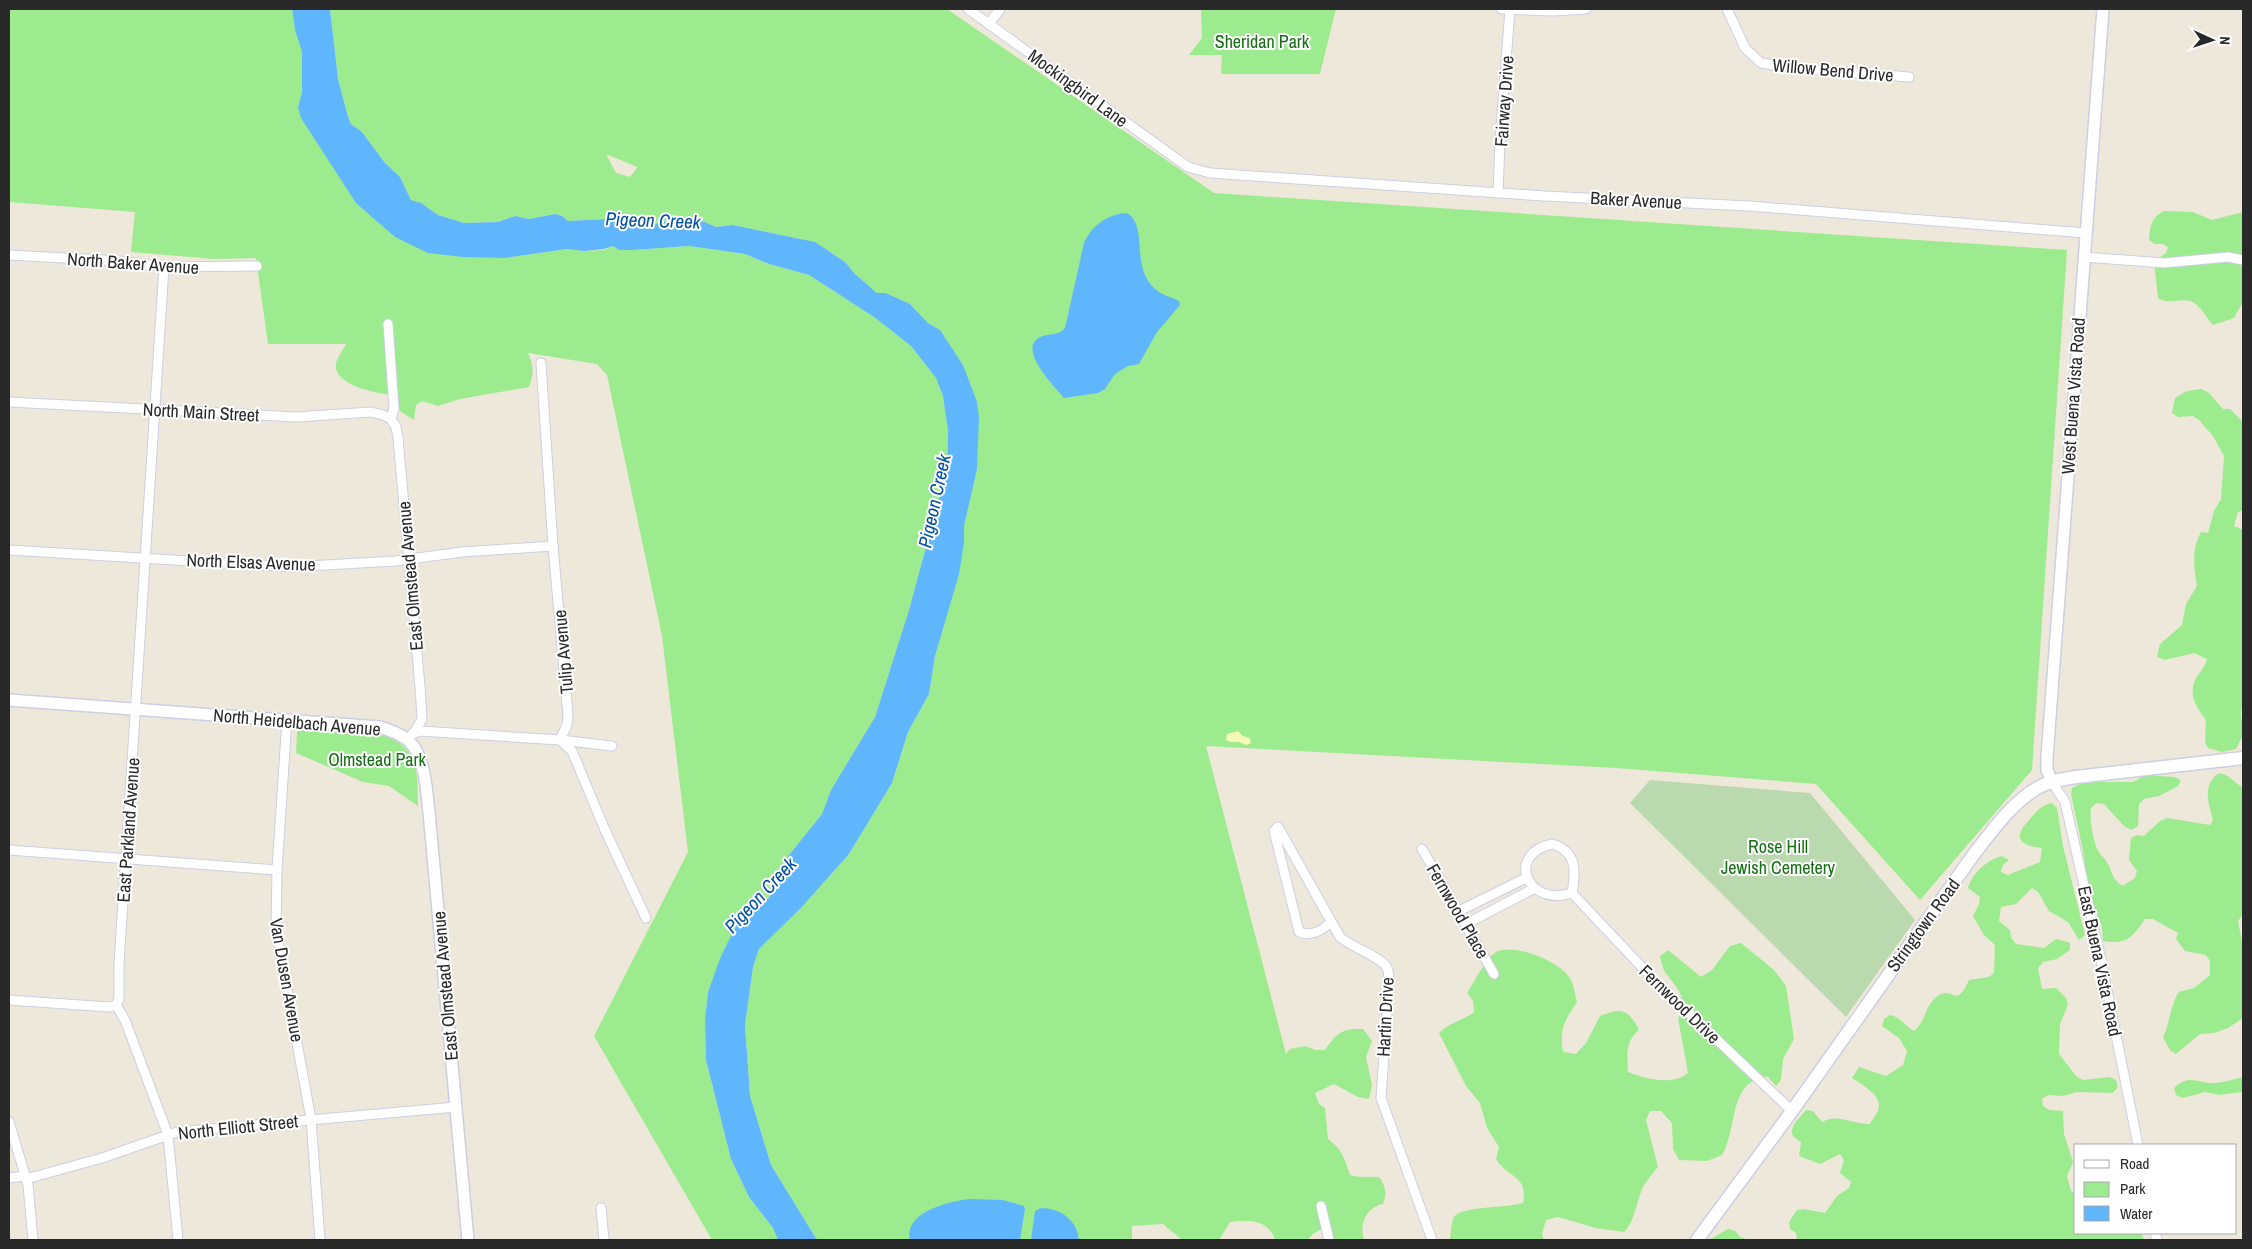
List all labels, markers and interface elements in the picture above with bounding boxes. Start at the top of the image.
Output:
north arrow [2187,15,2237,65]
park label: Sheridan Park [1215,29,1310,54]
text: N [2216,36,2234,45]
street label: Mockingbird Lane [1023,43,1133,133]
street label: Willow Bend Drive [1771,52,1895,88]
street label: Fairway Drive [1488,55,1520,147]
street label: Baker Avenue [1590,185,1682,215]
water label: Pigeon Creek [605,205,702,235]
street label: North Baker Avenue [66,246,200,280]
street label: West Buena Vista Road [2055,317,2091,475]
street label: North Main Street [142,396,260,428]
water label: Pigeon Creek [911,451,957,550]
street label: East Olmstead Avenue [391,500,429,652]
street label: North Elsas Avenue [186,547,316,577]
street label: Tulip Avenue [547,609,579,695]
street label: North Heidelbach Avenue [212,702,382,742]
park label: Olmstead Park [328,747,426,772]
street label: East Parkland Avenue [110,757,146,903]
park label: Rose Hill Jewish Cemetery [1721,834,1836,880]
water label: Pigeon Creek [718,850,803,939]
street label: Fernwood Place [1421,859,1495,963]
street label: Stringtown Road [1881,873,1965,977]
street label: East Buena Vista Road [2072,883,2128,1039]
street label: East Olmstead Avenue [426,910,464,1062]
street label: Van Dusen Avenue [264,916,310,1044]
street label: Fernwood Drive [1634,959,1726,1049]
street label: Hartin Drive [1370,977,1400,1057]
street label: North Elliott Street [177,1108,299,1146]
legend [2074,1144,2237,1234]
text: Road [2120,1153,2149,1174]
text: Park [2120,1178,2146,1199]
text: Water [2120,1203,2152,1224]

